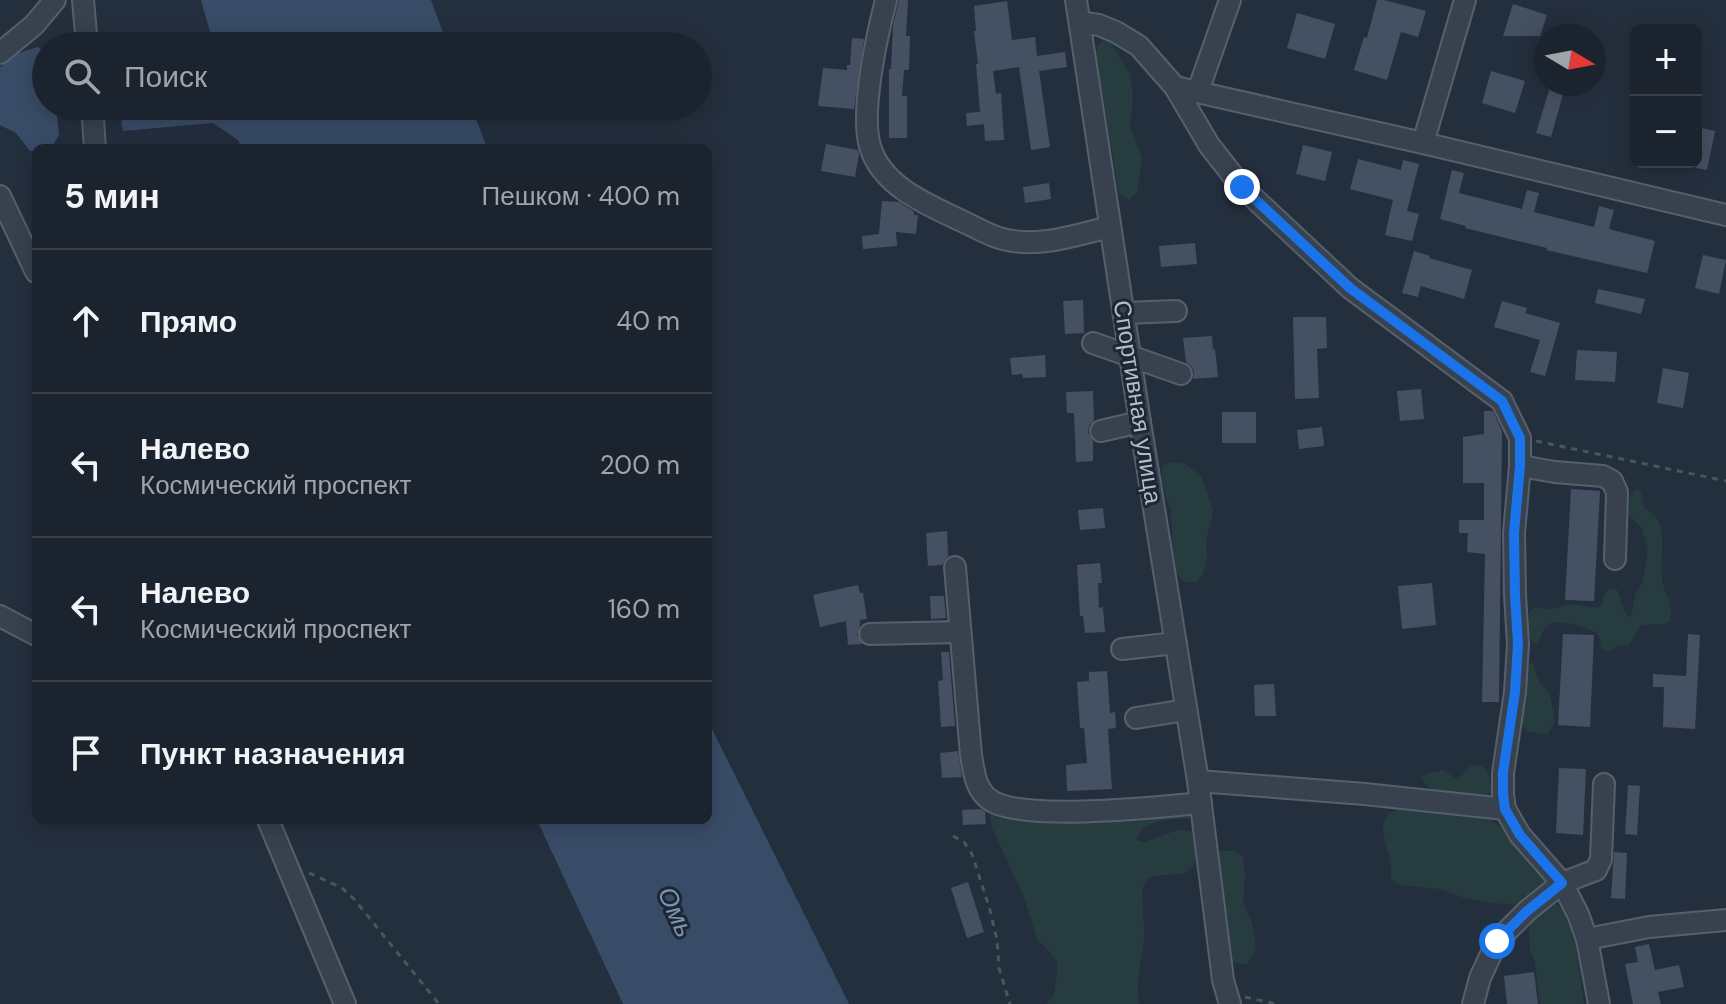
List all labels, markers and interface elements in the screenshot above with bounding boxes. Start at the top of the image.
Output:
north arrow [1534,24,1606,96]
map controls [1630,24,1702,168]
button: + [1630,24,1702,96]
search box [32,32,712,120]
icon: search [60,54,104,98]
text: Поиск [124,57,207,96]
button: − [1630,96,1702,168]
route end [1224,169,1260,205]
text: 5 мин [64,174,160,219]
text: Пешком · 400 m [482,179,680,213]
street label: Спортивная улица [1107,298,1169,507]
icon: ahead [64,299,108,343]
text: Прямо [140,302,237,341]
text: 40 m [616,304,680,338]
text: Налево [140,429,250,468]
icon: left [64,443,108,487]
text: 200 m [600,448,680,482]
text: Космический проспект [140,468,411,502]
text: Налево [140,573,250,612]
icon: left [64,587,108,631]
text: 160 m [608,592,680,626]
text: Космический проспект [140,612,411,646]
icon: arrive [64,731,108,775]
text: Пункт назначения [140,734,405,773]
water label: Омь [650,881,702,943]
route start [1479,923,1515,959]

